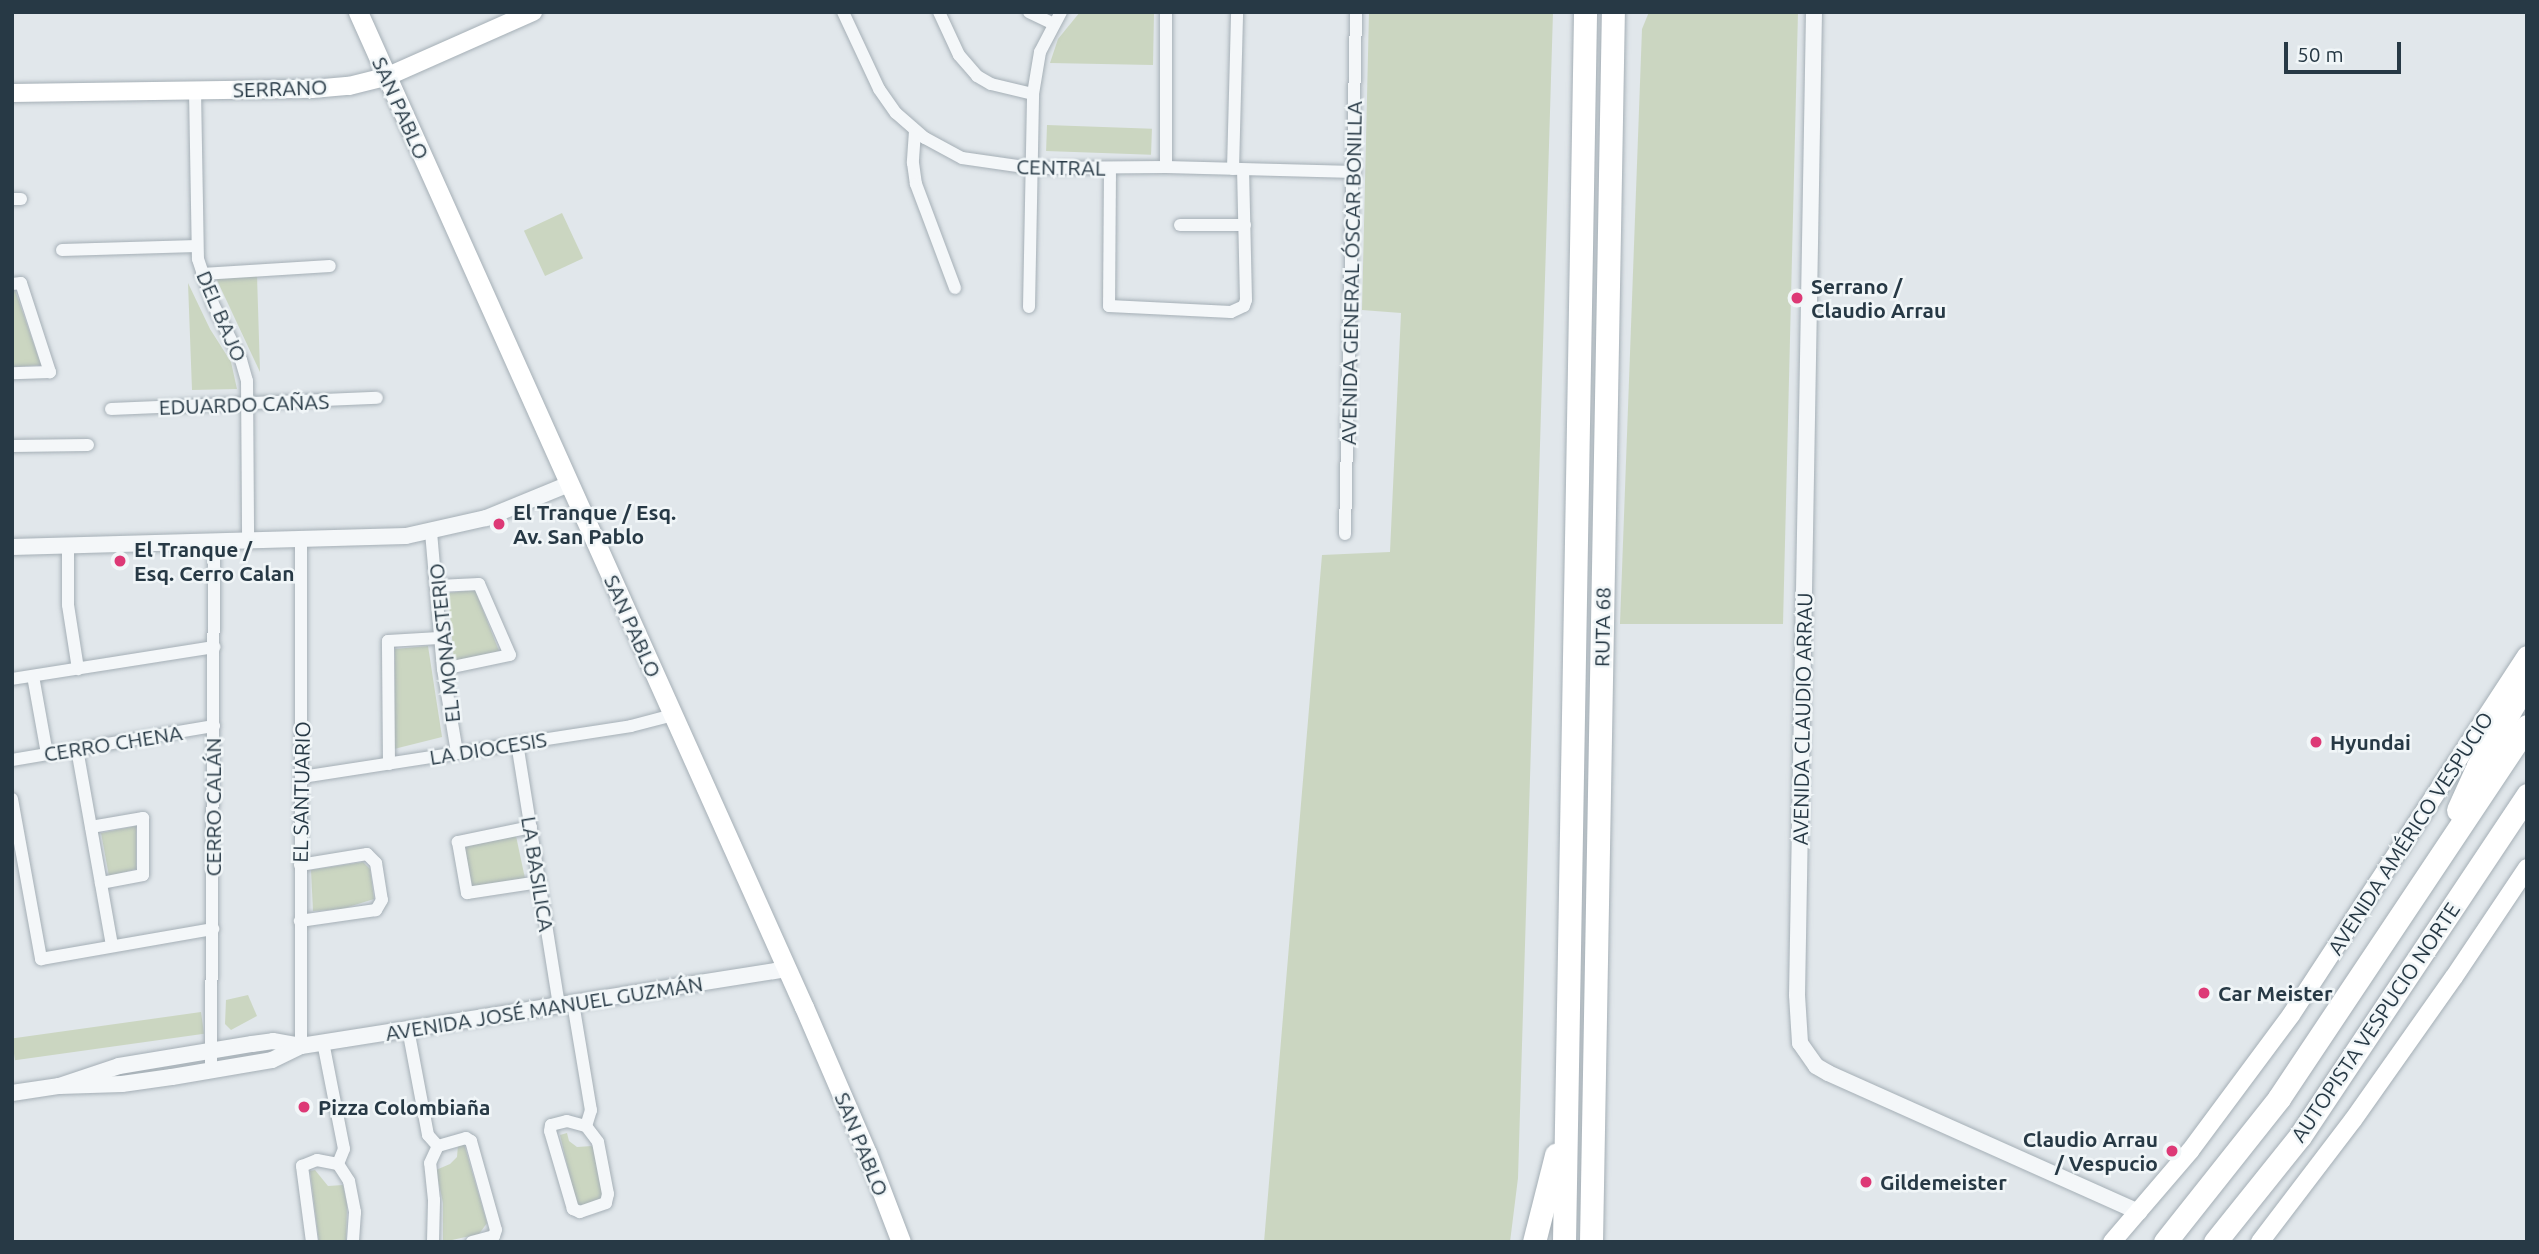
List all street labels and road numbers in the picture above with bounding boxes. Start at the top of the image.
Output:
street label: SAN PABLO [367,53,435,163]
street label: SERRANO [232,74,328,102]
street label: AVENIDA GENERAL ÓSCAR BONILLA [1335,101,1367,445]
street label: CENTRAL [1016,154,1106,180]
street label: DEL BAJO [192,267,252,365]
street label: EDUARDO CAÑAS [158,388,330,420]
street label: EL MONASTERIO [423,562,465,724]
street label: SAN PABLO [599,571,667,681]
street label: RUTA 68 [1589,587,1615,667]
street label: AVENIDA CLAUDIO ARRAU [1787,592,1817,846]
street label: AVENIDA AMÉRICO VESPUCIO [2322,707,2498,959]
street label: CERRO CHENA [42,720,184,766]
street label: EL SANTUARIO [287,721,315,863]
street label: LA DIOCESIS [428,726,548,770]
street label: CERRO CALÁN [200,738,226,876]
street label: LA BASILICA [516,815,560,933]
street label: AUTOPISTA VESPUCIO NORTE [2285,897,2465,1147]
street label: AVENIDA JOSÉ MANUEL GUZMÁN [384,970,704,1046]
street label: SAN PABLO [830,1089,894,1199]

